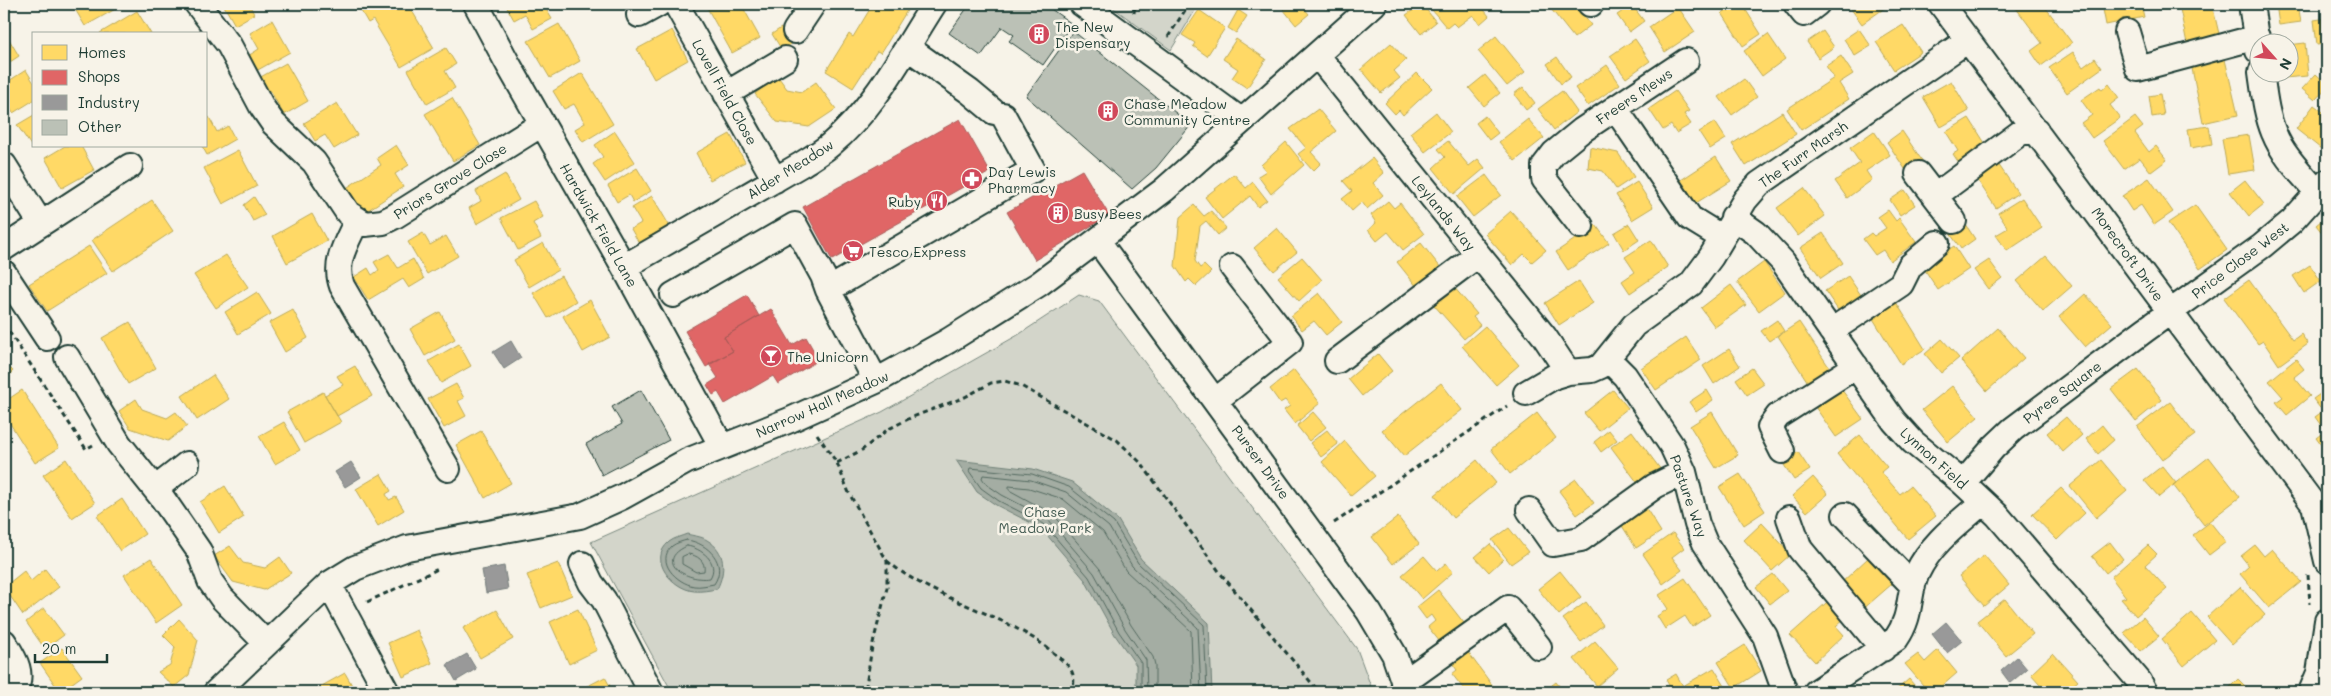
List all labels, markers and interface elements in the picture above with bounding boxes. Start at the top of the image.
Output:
place label: The New Dispensary [1055,17,1131,52]
building icon: The New Dispensary [1027,22,1051,46]
legend [32,32,208,148]
north arrow [2248,32,2298,82]
street label: Lovell Field Close [688,36,762,148]
text: Homes [78,42,126,62]
text: N [2275,55,2297,73]
street label: Freers Mews [1592,64,1676,128]
text: Shops [78,66,120,86]
text: Industry [78,92,140,112]
place label: Chase Meadow Community Centre [1124,94,1251,129]
building icon: Chase Meadow Community Centre [1096,99,1120,123]
text: Other [78,116,122,136]
street label: The Furr Marsh [1755,116,1851,192]
street label: Alder Meadow [743,135,837,203]
street label: Priors Grove Close [390,138,510,224]
street label: Hardwick Field Lane [556,160,642,290]
place label: Day Lewis Pharmacy [988,162,1056,197]
pharmacy icon: Day Lewis Pharmacy [960,167,984,191]
street label: Leylands Way [1408,171,1480,255]
restaurant icon: Ruby [925,189,949,213]
place label: Ruby [888,192,921,211]
building icon: Busy Bees [1046,201,1070,225]
street label: Morecroft Drive [2087,203,2169,305]
place label: Busy Bees [1074,204,1142,223]
street label: Price Close West [2188,217,2292,303]
supermarket icon: Tesco Express [841,239,865,263]
place label: Tesco Express [869,242,966,261]
bar icon: The Unicorn [759,344,783,368]
place label: The Unicorn [787,347,869,366]
street label: Pyree Square [2019,356,2105,428]
street label: Narrow Hall Meadow [753,366,891,442]
street label: Purser Drive [1228,421,1294,503]
street label: Lynnon Field [1896,423,1972,493]
street label: Pasture Way [1666,452,1712,540]
park label: Chase Meadow Park [999,502,1091,537]
scale bar [35,631,108,663]
text: 20 m [42,638,76,658]

